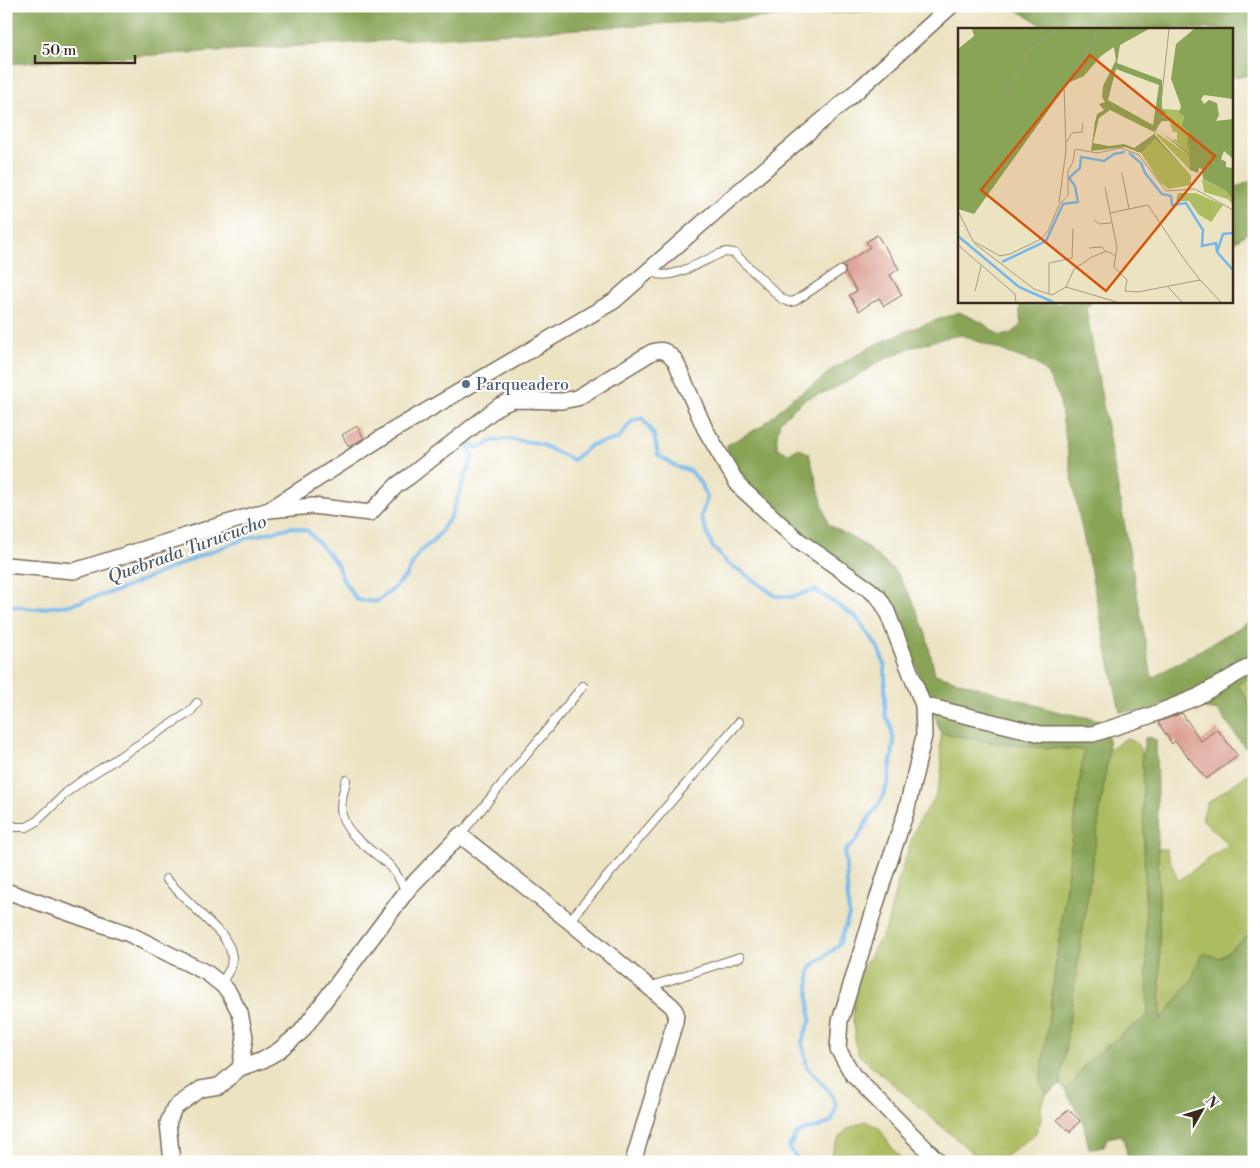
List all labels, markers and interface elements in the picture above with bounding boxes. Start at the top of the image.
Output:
inset map [958,28,1232,302]
scale bar [35,32,135,64]
text: 50 m [42,41,76,60]
place label: Parqueadero [476,375,569,395]
marker: Parqueadero [460,378,472,390]
water label: Quebrada Turucucho [104,510,270,589]
north arrow [1178,1086,1228,1136]
text: N [1201,1092,1222,1112]

